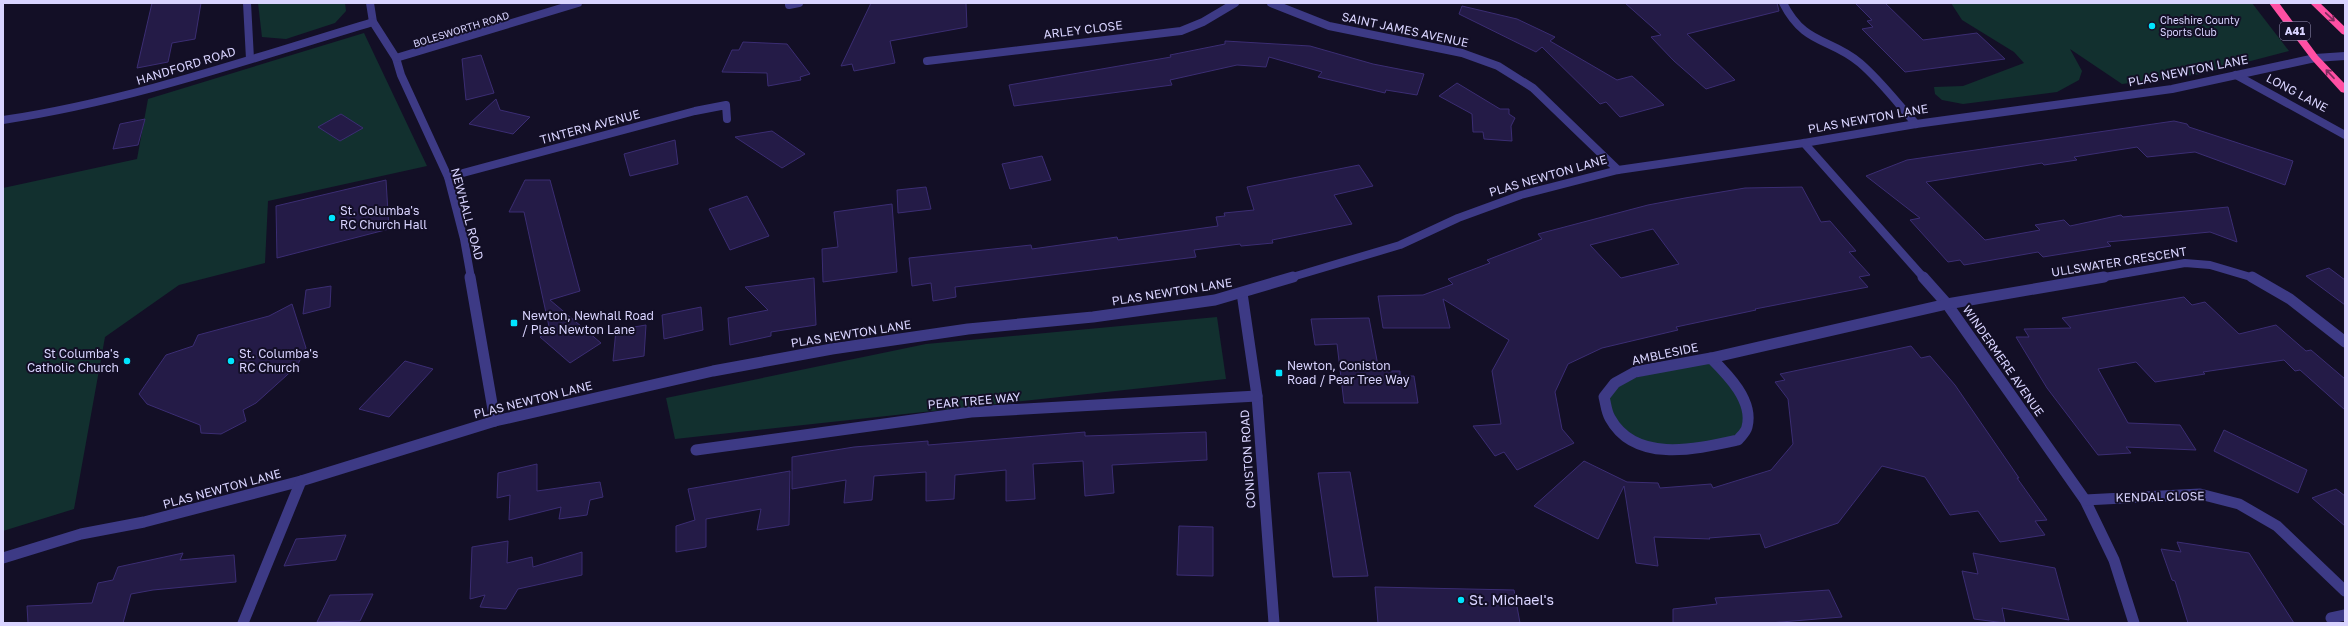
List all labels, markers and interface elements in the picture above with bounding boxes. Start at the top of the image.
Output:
street label: BOLESWORTH ROAD [412,9,510,49]
street label: SAINT JAMES AVENUE [1340,9,1470,50]
one-way arrow [2325,13,2335,22]
place label: Cheshire County Sports Club [2160,14,2240,38]
street label: ARLEY CLOSE [1043,17,1123,42]
marker: Cheshire County Sports Club [2147,21,2157,31]
road number: A41 [2280,22,2310,40]
street label: HANDFORD ROAD [134,43,238,88]
street label: PLAS NEWTON LANE [2127,52,2249,89]
one-way arrow [2325,69,2335,79]
street label: LONG LANE [2264,70,2331,115]
street label: PLAS NEWTON LANE [1807,101,1929,136]
street label: TINTERN AVENUE [538,106,642,147]
street label: PLAS NEWTON LANE [1487,152,1609,200]
street label: NEWHALL ROAD [448,166,487,262]
place label: St. Columba's RC Church Hall [340,203,427,232]
marker: St. Columba's RC Church Hall [327,213,337,223]
street label: ULLSWATER CRESCENT [2050,243,2188,280]
street label: PLAS NEWTON LANE [1111,275,1233,308]
street label: WINDERMERE AVENUE [1959,302,2047,419]
place label: Newton, Newhall Road / Plas Newton Lane [522,308,654,337]
street label: PLAS NEWTON LANE [790,317,912,350]
marker: Newton, Newhall Road / Plas Newton Lane [509,318,519,328]
street label: AMBLESIDE [1630,339,1700,368]
place label: St Columba's Catholic Church [27,346,119,375]
place label: St. Columba's RC Church [239,346,318,375]
marker: St Columba's Catholic Church [122,356,132,366]
marker: St. Columba's RC Church [226,356,236,366]
place label: Newton, Coniston Road / Pear Tree Way [1287,358,1410,387]
marker: Newton, Coniston Road / Pear Tree Way [1274,368,1284,378]
street label: PLAS NEWTON LANE [472,377,594,422]
street label: PEAR TREE WAY [927,389,1021,412]
street label: CONISTON ROAD [1237,409,1258,509]
street label: PLAS NEWTON LANE [161,466,283,512]
street label: KENDAL CLOSE [2115,488,2205,505]
place label: St. Michael's [1469,591,1554,608]
marker: St. Michael's [1456,595,1466,605]

